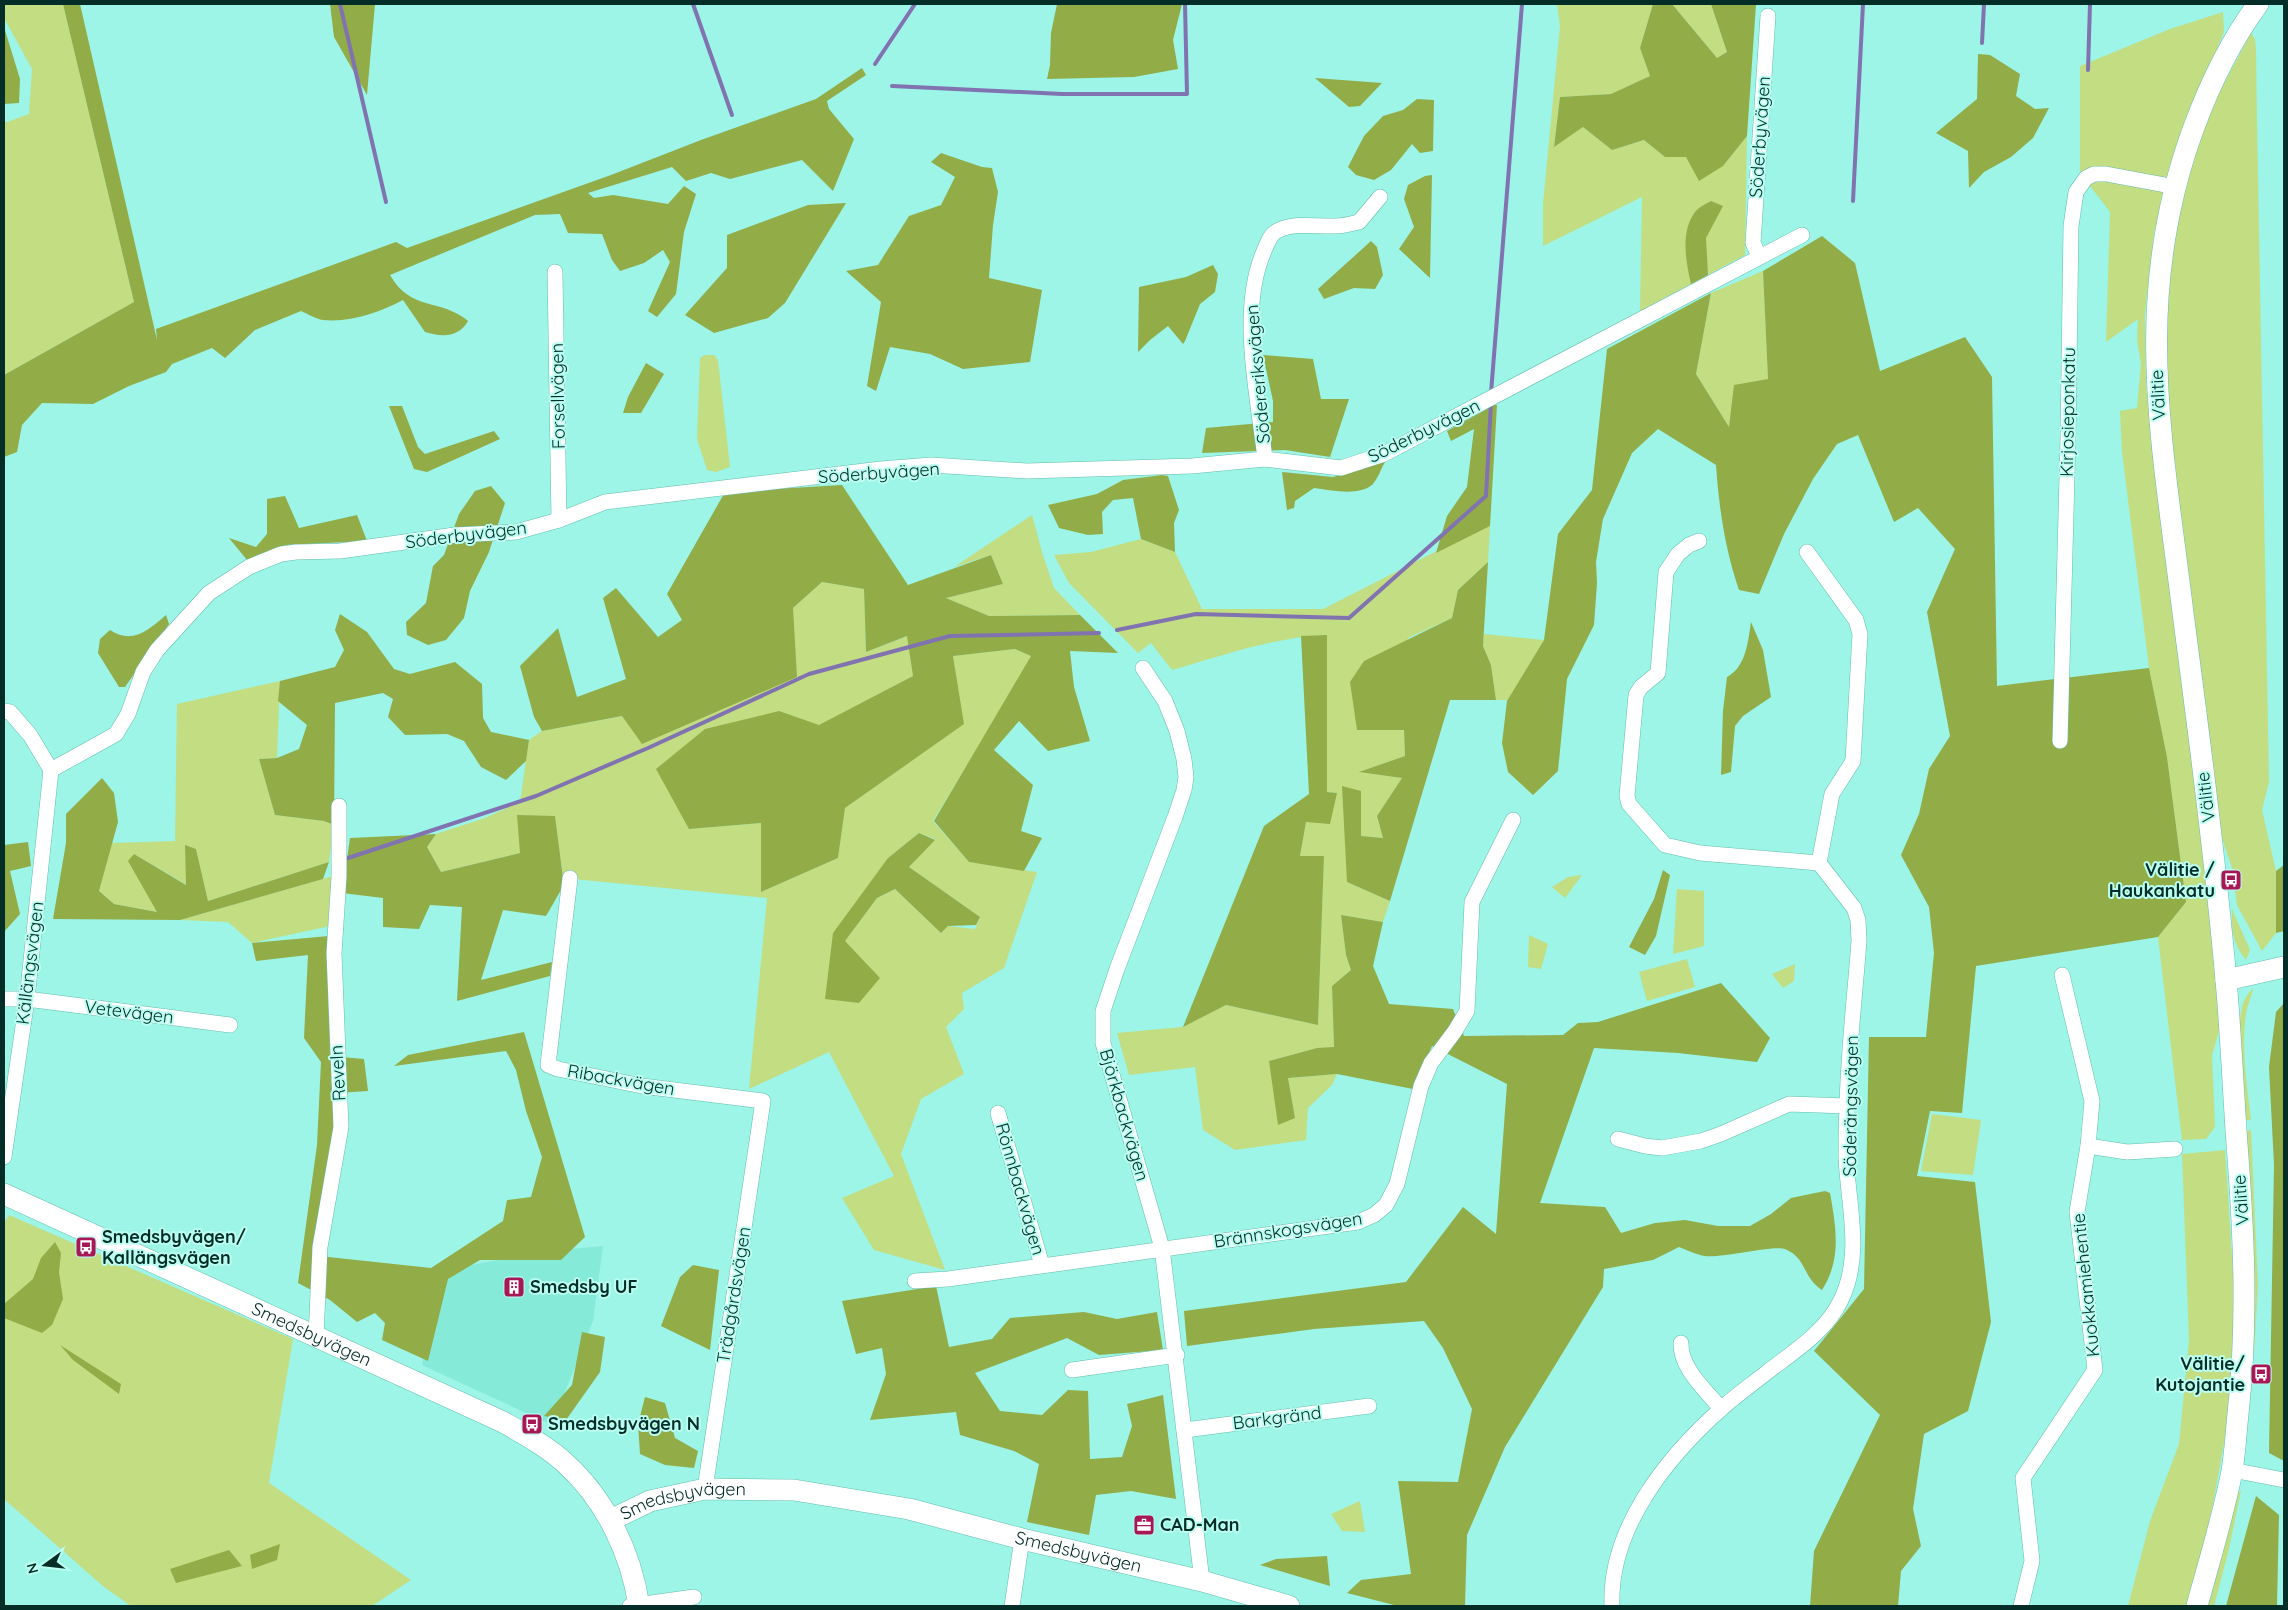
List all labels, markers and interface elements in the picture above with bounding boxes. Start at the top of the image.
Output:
street label: Söderbyvägen [1744,75,1775,199]
street label: Södereriksvägen [1240,304,1275,444]
street label: Forsellvägen [545,343,570,449]
street label: Kirjosieponkatu [2055,347,2080,477]
street label: Välitie [2145,369,2170,421]
street label: Söderbyvägen [1364,393,1484,468]
street label: Söderbyvägen [817,457,941,488]
street label: Söderbyvägen [404,516,528,553]
street label: Välitie [2191,770,2220,824]
place label: Välitie / Haukankatu [2109,858,2215,902]
bus stop icon: Välitie / Haukankatu [2219,868,2243,892]
street label: Källängsvägen [11,900,48,1026]
street label: Vetevägen [83,995,175,1028]
street label: Söderängsvägen [1838,1035,1863,1177]
street label: Reveln [325,1044,350,1102]
street label: Björkbackvägen [1095,1046,1154,1184]
street label: Ribackvägen [566,1059,677,1100]
street label: Rönnbackvägen [991,1120,1050,1258]
street label: Välitie [2227,1174,2254,1226]
street label: Brännskogsvägen [1212,1206,1364,1253]
street label: Kuokkamiehentie [2067,1212,2104,1358]
place label: Smedsbyvägen/ Kallängsvägen [102,1225,246,1269]
street label: Trädgårdsvägen [711,1225,756,1365]
bus stop icon: Smedsbyvägen/ Kallängsvägen [74,1235,98,1259]
building icon: Smedsby UF [502,1275,526,1299]
place label: Smedsby UF [530,1275,638,1298]
street label: Smedsbyvägen [248,1297,375,1371]
place label: Välitie/ Kutojantie [2155,1352,2245,1396]
bus stop icon: Välitie/ Kutojantie [2249,1362,2273,1386]
street label: Barkgränd [1231,1401,1323,1434]
bus stop icon: Smedsbyvägen N [520,1412,544,1436]
place label: Smedsbyvägen N [548,1412,700,1435]
street label: Smedsbyvägen [616,1477,746,1525]
office icon: CAD-Man [1132,1513,1156,1537]
place label: CAD-Man [1160,1513,1240,1536]
street label: Smedsbyvägen [1013,1526,1144,1578]
north arrow [20,1540,70,1590]
text: N [22,1561,42,1576]

